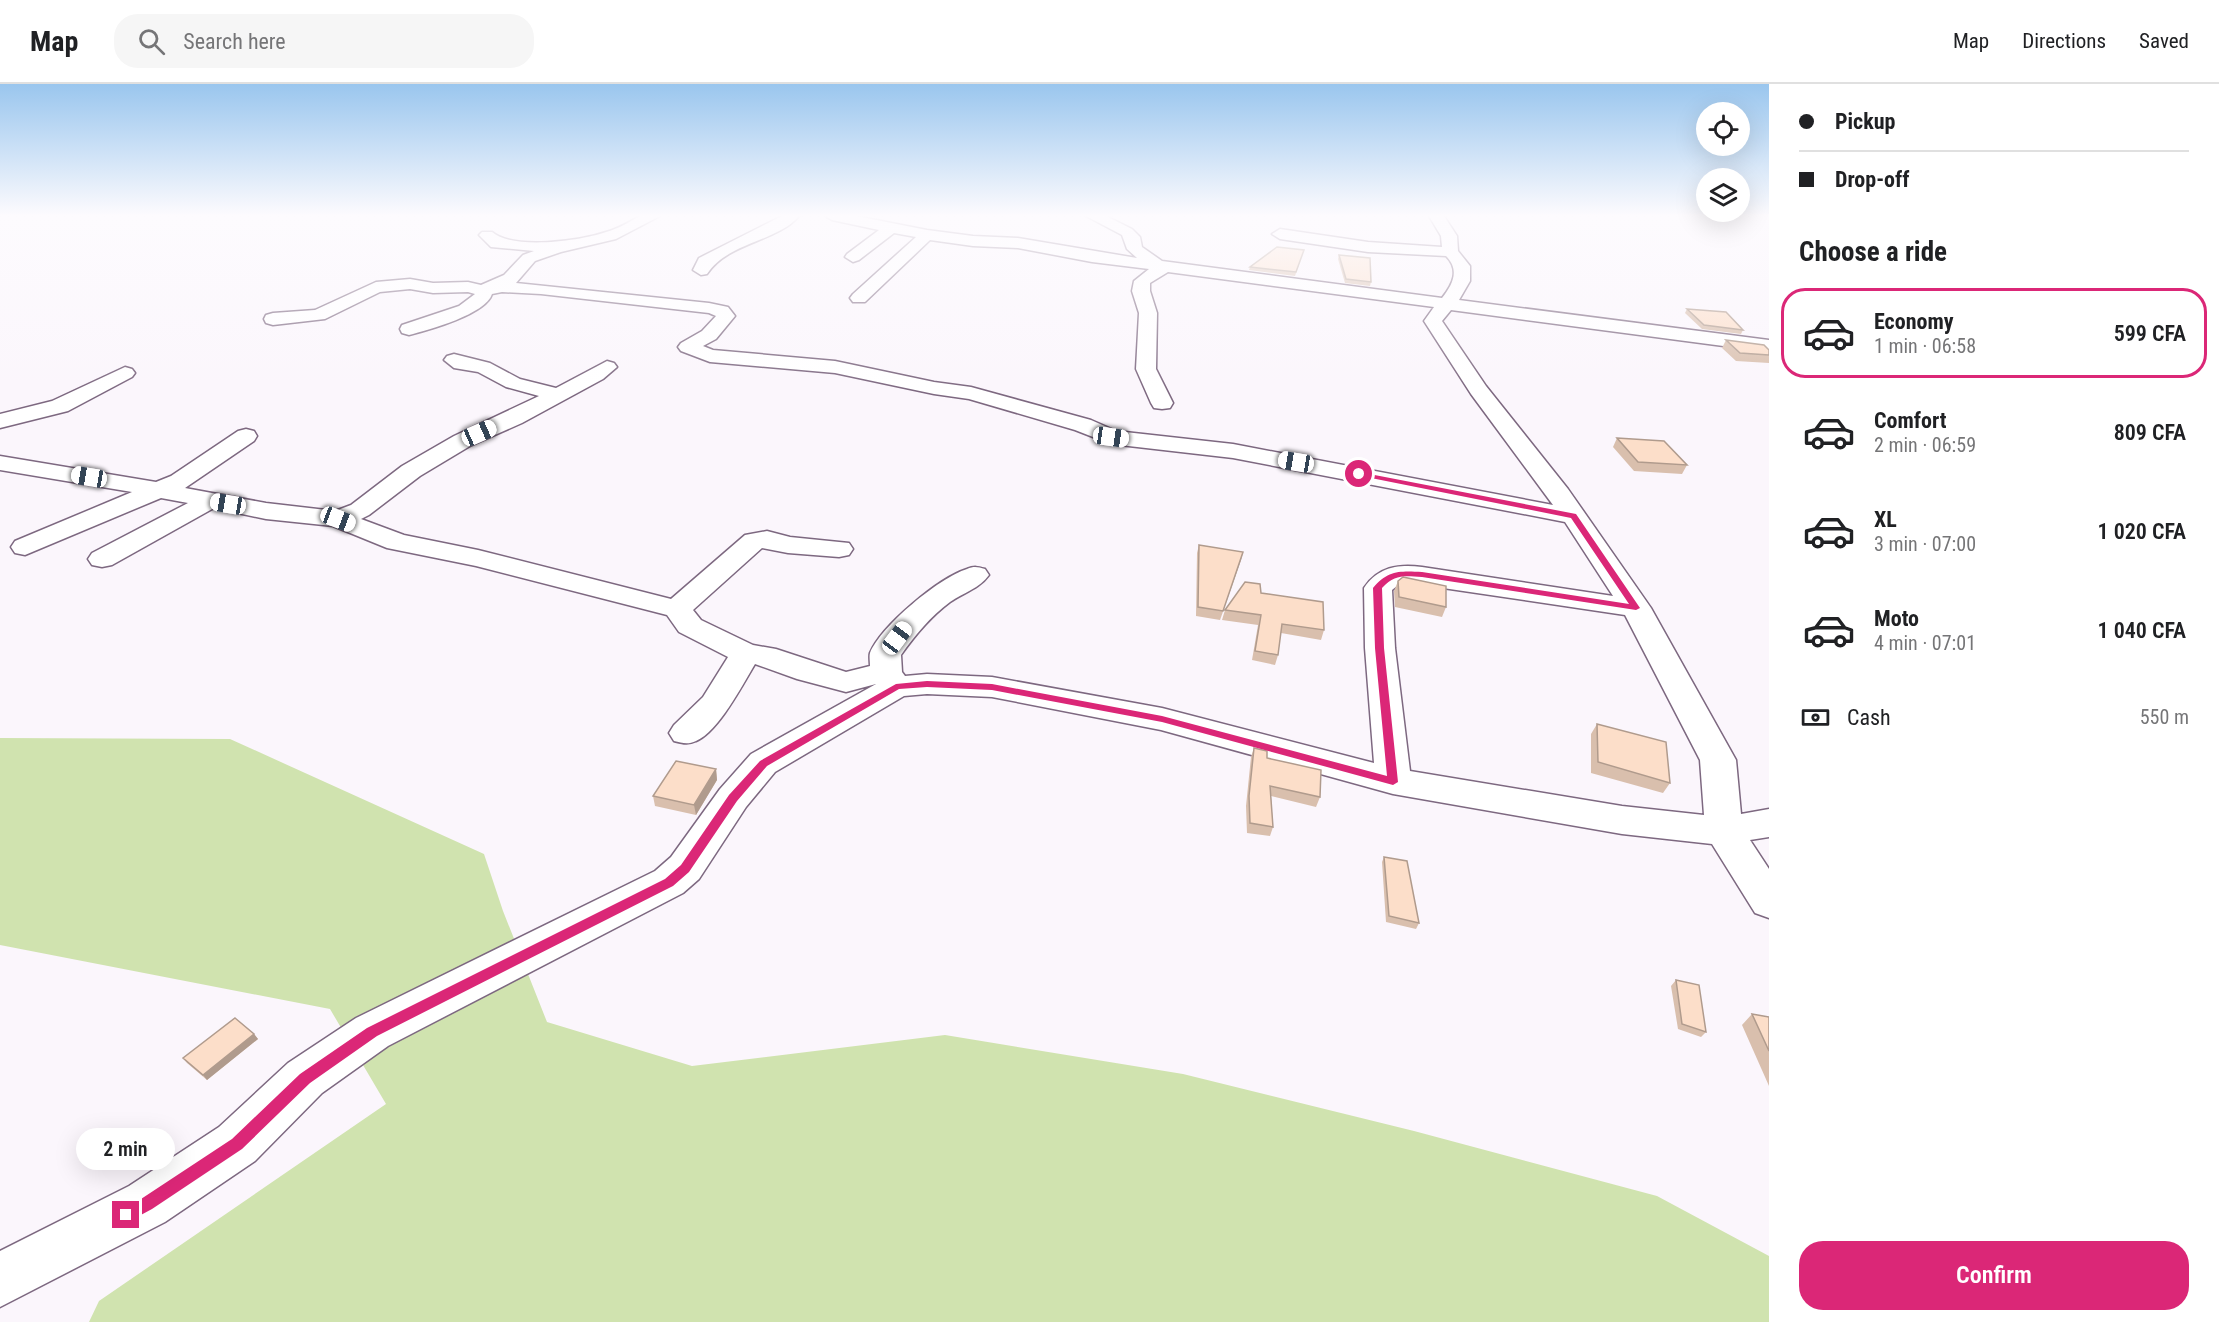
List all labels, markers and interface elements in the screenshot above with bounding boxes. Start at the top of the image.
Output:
search box [114,14,534,68]
text: Map [30,25,78,58]
icon: search [135,25,168,58]
text: Search here [183,29,286,54]
text: Map [1953,29,1989,53]
text: Directions [2022,29,2106,53]
text: Saved [2139,29,2189,53]
map controls [1696,102,1750,222]
button: locate [1696,102,1750,156]
text: Pickup [1835,109,1895,134]
text: Drop-off [1835,167,1909,192]
button: layers [1696,168,1750,222]
text: Choose a ride [1799,236,1947,268]
icon: car [1802,306,1856,360]
text: Economy [1874,309,1954,334]
text: 599 CFA [2114,321,2186,346]
text: 1 min · 06:58 [1874,334,1976,358]
icon: car [1802,405,1856,459]
text: Comfort [1874,408,1947,433]
car [459,417,499,449]
text: 809 CFA [2114,420,2186,445]
car [1092,426,1130,448]
text: 2 min · 06:59 [1874,433,1976,457]
car [1277,450,1315,474]
route start [1345,460,1372,487]
car [70,465,108,489]
car [209,492,247,516]
car [318,504,358,534]
icon: car [1802,504,1856,558]
text: XL [1874,507,1897,532]
text: 1 020 CFA [2098,519,2186,544]
text: 3 min · 07:00 [1874,532,1976,556]
icon: car [1802,603,1856,657]
text: Moto [1874,606,1919,631]
car [879,618,915,658]
text: 1 040 CFA [2098,618,2186,643]
text: 4 min · 07:01 [1874,631,1976,655]
icon: cash [1799,701,1832,734]
text: Cash [1847,705,1891,730]
text: 550 m [2140,705,2189,729]
callout: 2 min [76,1128,176,1170]
text: 2 min [103,1137,148,1161]
route end [112,1201,139,1228]
button: Confirm [1799,1241,2189,1310]

